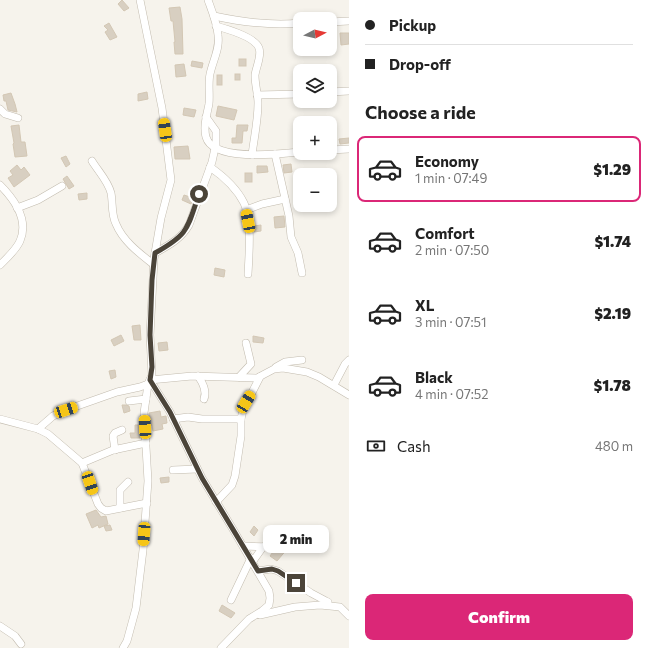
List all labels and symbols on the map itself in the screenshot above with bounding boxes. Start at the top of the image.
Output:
north arrow [293,12,337,56]
car [157,117,173,143]
route start [190,185,208,203]
car [240,208,256,234]
car [235,389,257,415]
car [53,401,79,419]
car [138,415,152,439]
car [80,470,100,496]
car [137,522,151,546]
callout: 2 min [263,525,329,553]
route end [287,574,305,592]

